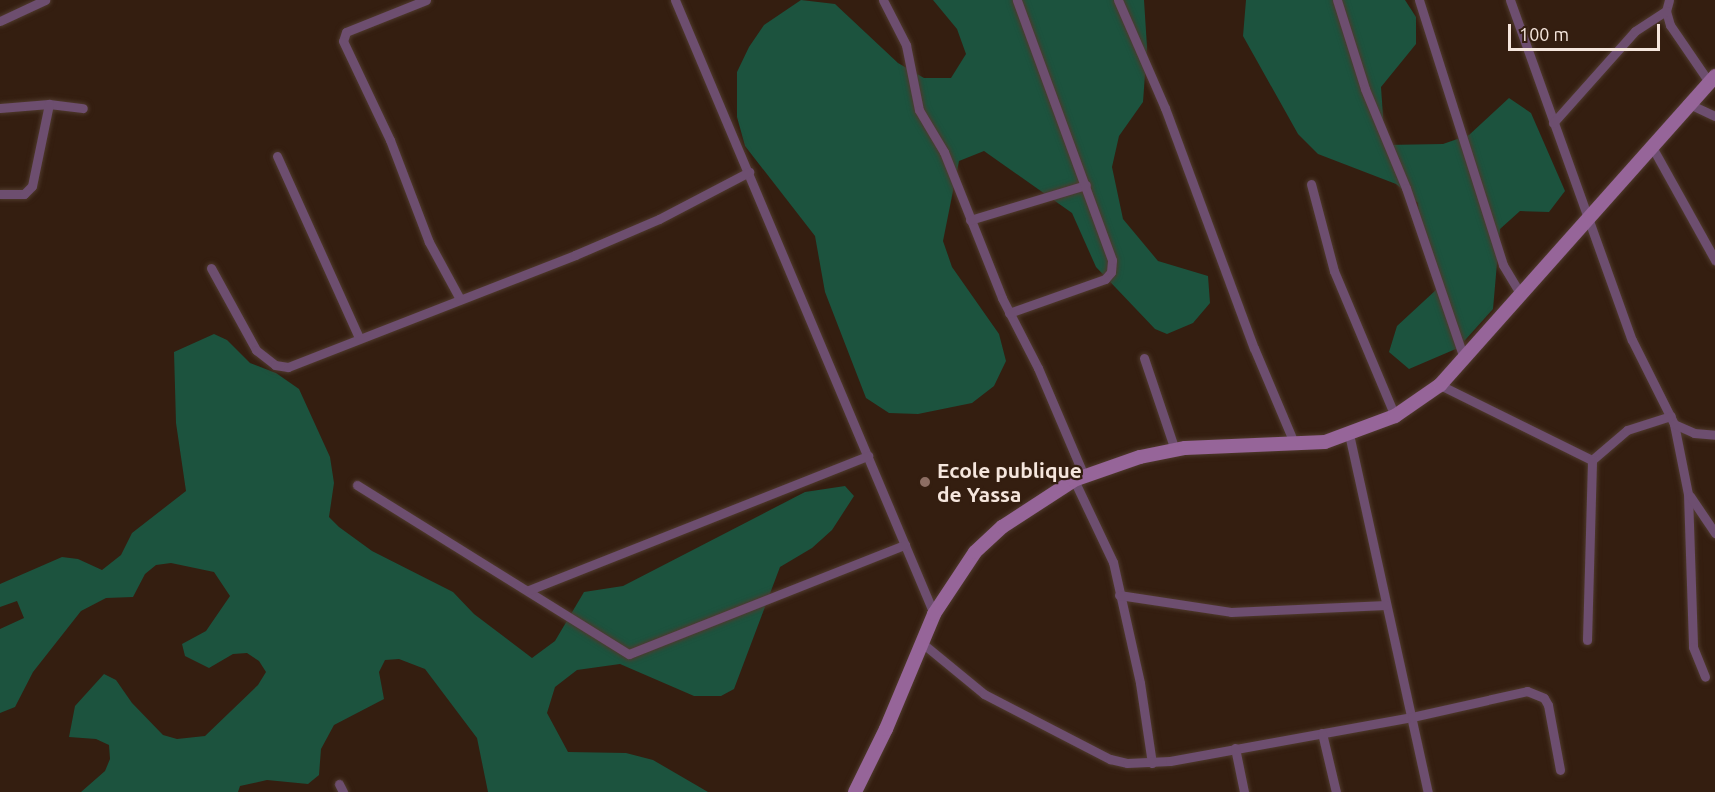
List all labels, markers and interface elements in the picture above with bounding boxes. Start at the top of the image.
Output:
scale bar [1511,12,1662,50]
text: 100 m [1519,24,1569,44]
place label: Ecole publique de Yassa [937,457,1082,507]
marker: Ecole publique de Yassa [918,475,932,489]

